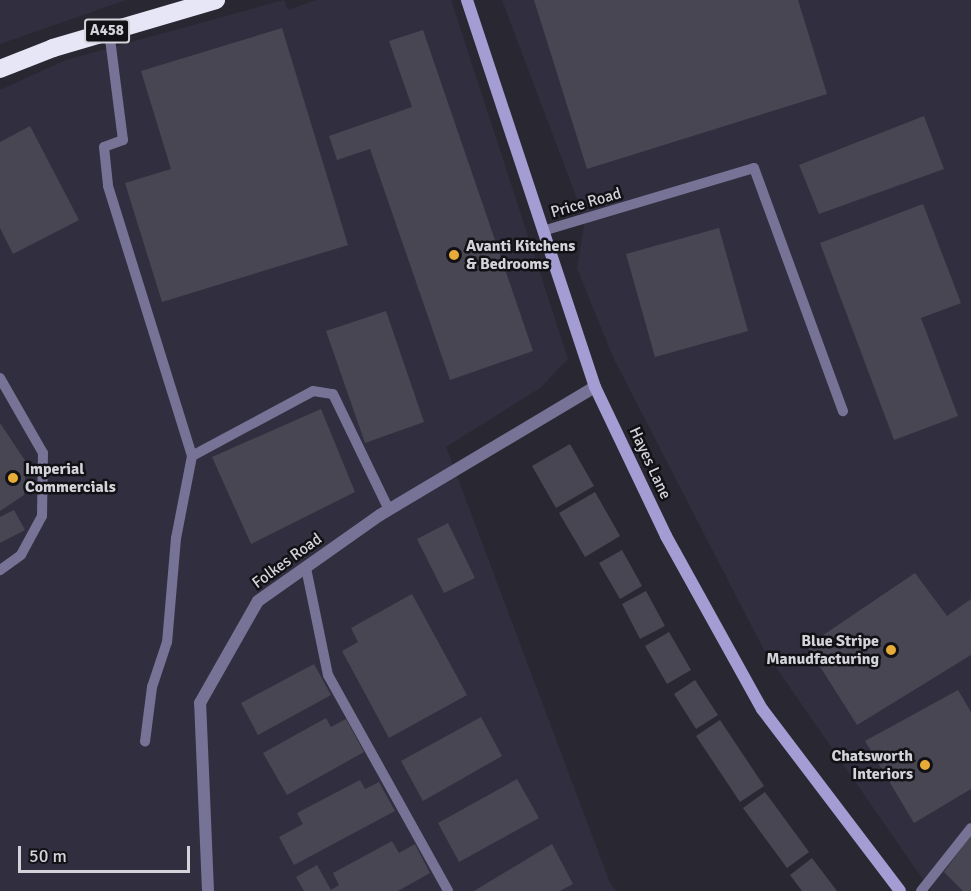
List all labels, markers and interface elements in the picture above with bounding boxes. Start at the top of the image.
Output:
road number: A458 [83,19,131,43]
street label: Price Road [548,184,624,222]
place label: Avanti Kitchens & Bedrooms [466,236,575,274]
marker: Avanti Kitchens & Bedrooms [447,248,461,262]
street label: Hayes Lane [625,424,675,502]
place label: Imperial Commercials [25,459,116,497]
marker: Imperial Commercials [6,471,20,485]
street label: Folkes Road [248,529,326,593]
place label: Blue Stripe Manudfacturing [766,631,879,669]
marker: Blue Stripe Manudfacturing [884,643,898,657]
place label: Chatsworth Interiors [831,746,913,784]
marker: Chatsworth Interiors [918,758,932,772]
scale bar [21,834,194,872]
text: 50 m [29,845,67,867]

